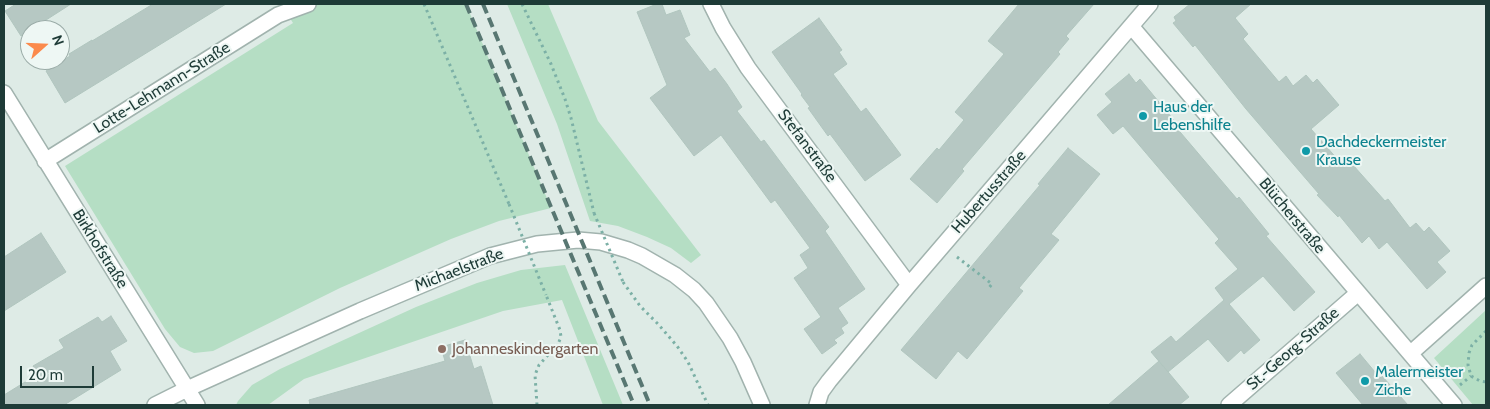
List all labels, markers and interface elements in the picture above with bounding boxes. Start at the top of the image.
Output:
north arrow [20,20,70,70]
text: N [48,32,68,48]
street label: Lotte-Lehmann-Straße [90,38,234,138]
place label: Haus der Lebenshilfe [1153,97,1231,135]
street label: Stefanstraße [773,106,841,186]
marker: Haus der Lebenshilfe [1137,110,1149,122]
place label: Dachdeckermeister Krause [1316,132,1446,170]
marker: Dachdeckermeister Krause [1300,145,1312,157]
street label: Hubertusstraße [948,146,1030,238]
street label: Blücherstraße [1255,174,1329,258]
street label: Birkhofstraße [68,206,132,292]
street label: Michaelstraße [412,244,506,296]
street label: St.-Georg-Straße [1243,304,1343,394]
place label: Johanneskindergarten [452,339,598,359]
marker: Johanneskindergarten [436,343,448,355]
scale bar [22,356,96,388]
place label: Malermeister Ziche [1375,362,1463,400]
text: 20 m [28,366,63,384]
marker: Malermeister Ziche [1359,375,1371,387]

